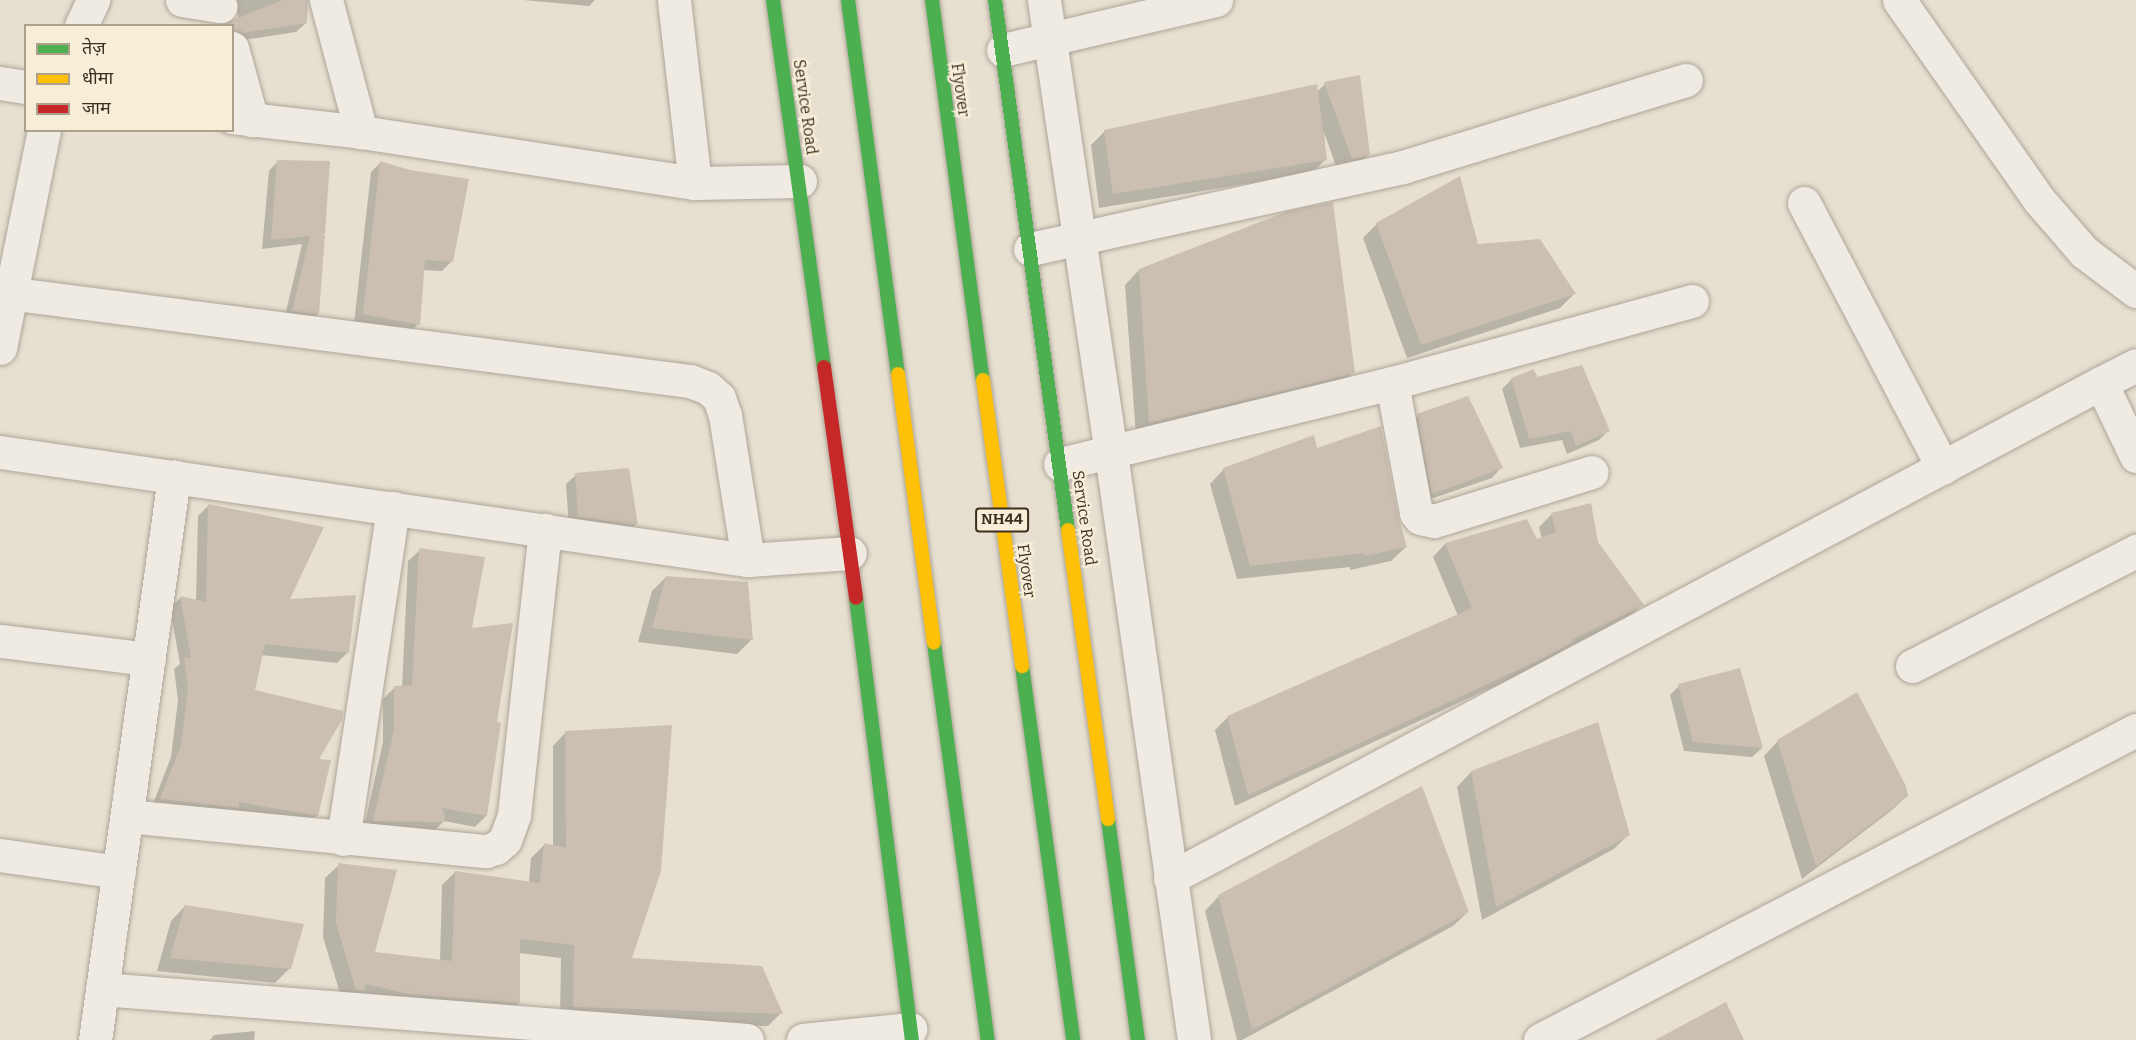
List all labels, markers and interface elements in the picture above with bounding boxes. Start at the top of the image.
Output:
legend [24,24,234,132]
text: तेज़ [82,37,106,59]
street label: Service Road [789,58,821,156]
street label: Flyover [947,62,973,118]
text: धीमा [82,67,113,89]
text: जाम [82,97,111,119]
street label: Service Road [1068,469,1100,567]
road number: NH44 [975,508,1029,532]
street label: Flyover [1013,543,1039,599]

